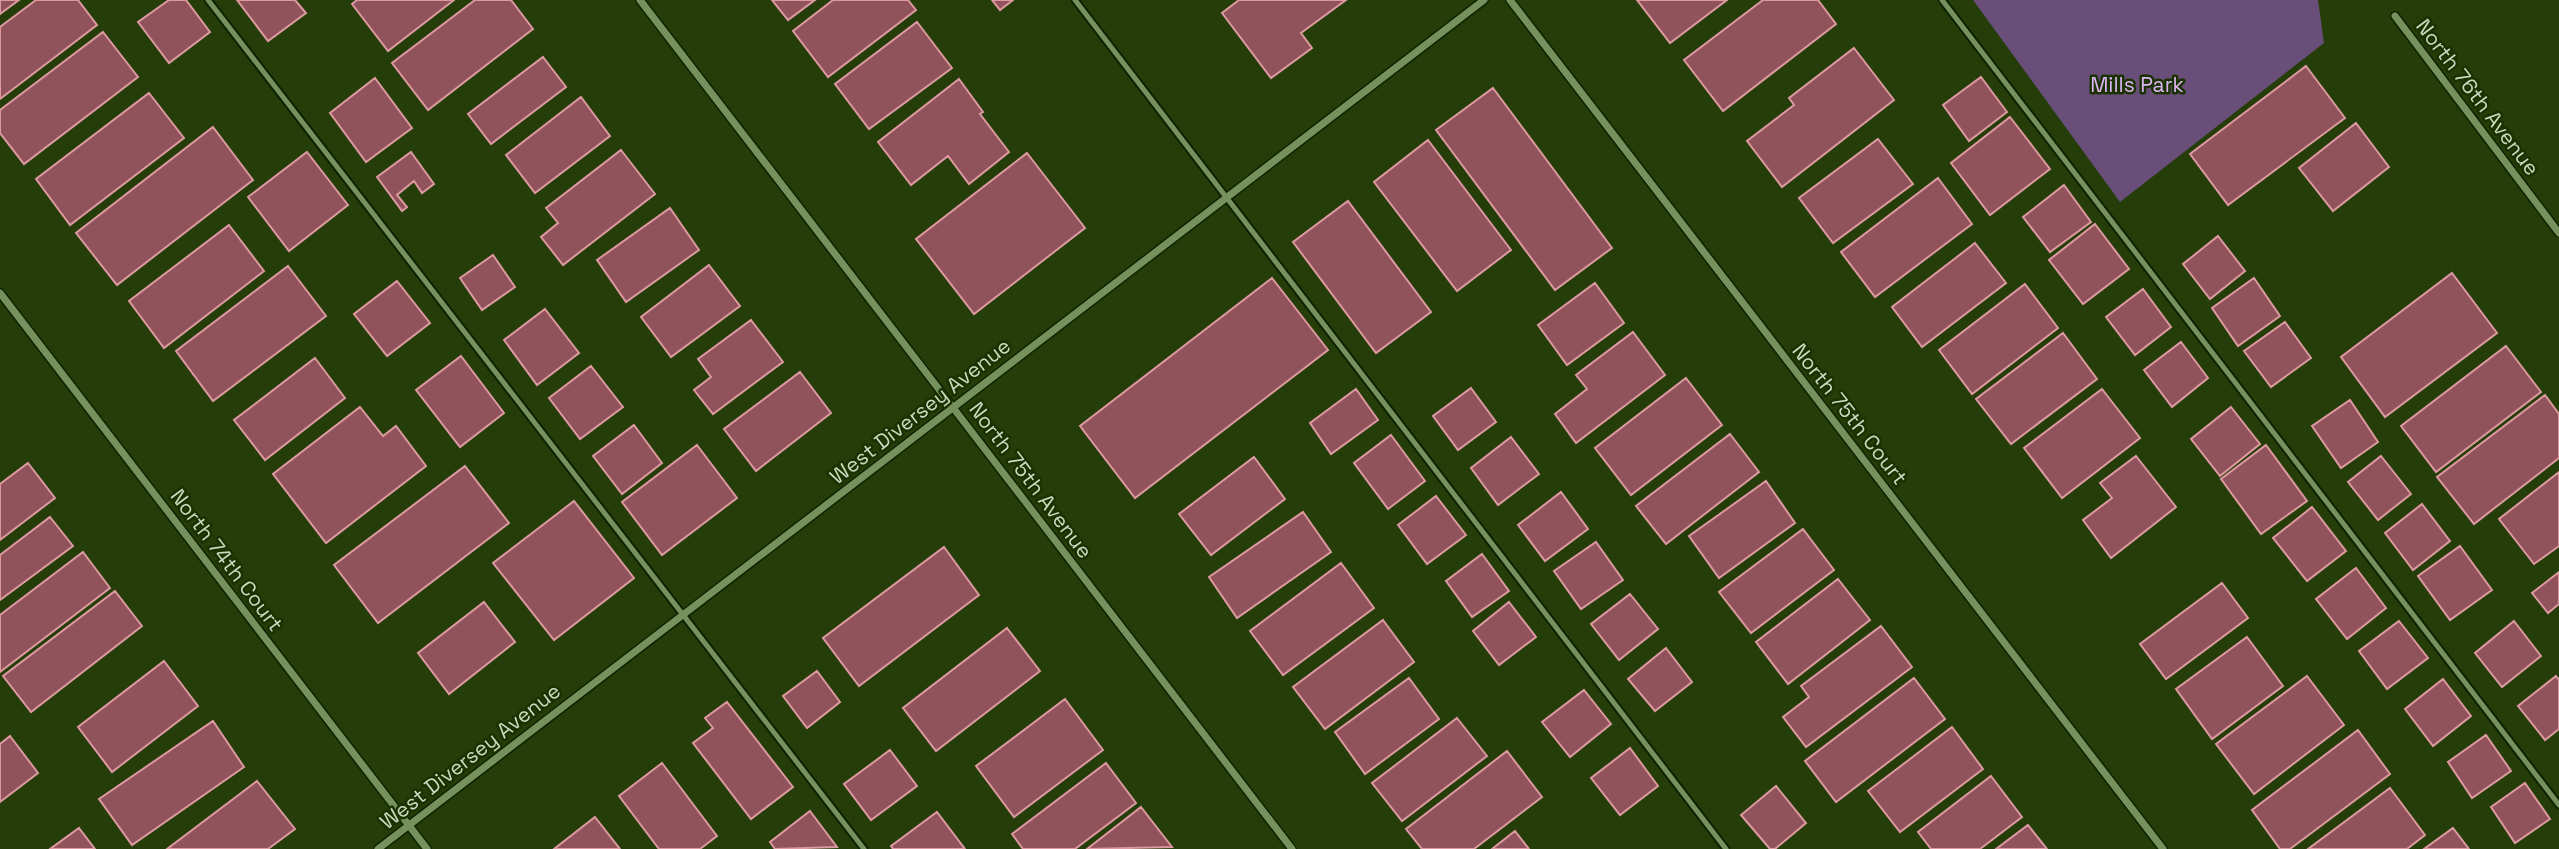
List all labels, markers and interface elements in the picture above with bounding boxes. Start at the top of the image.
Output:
street label: North 76th Avenue [2410,13,2546,181]
park label: Mills Park [2090,71,2184,98]
street label: West Diversey Avenue [824,332,1016,490]
street label: North 75th Court [1786,338,1914,490]
street label: North 75th Avenue [963,396,1099,564]
street label: North 74th Court [165,483,289,637]
street label: West Diversey Avenue [374,677,566,835]

